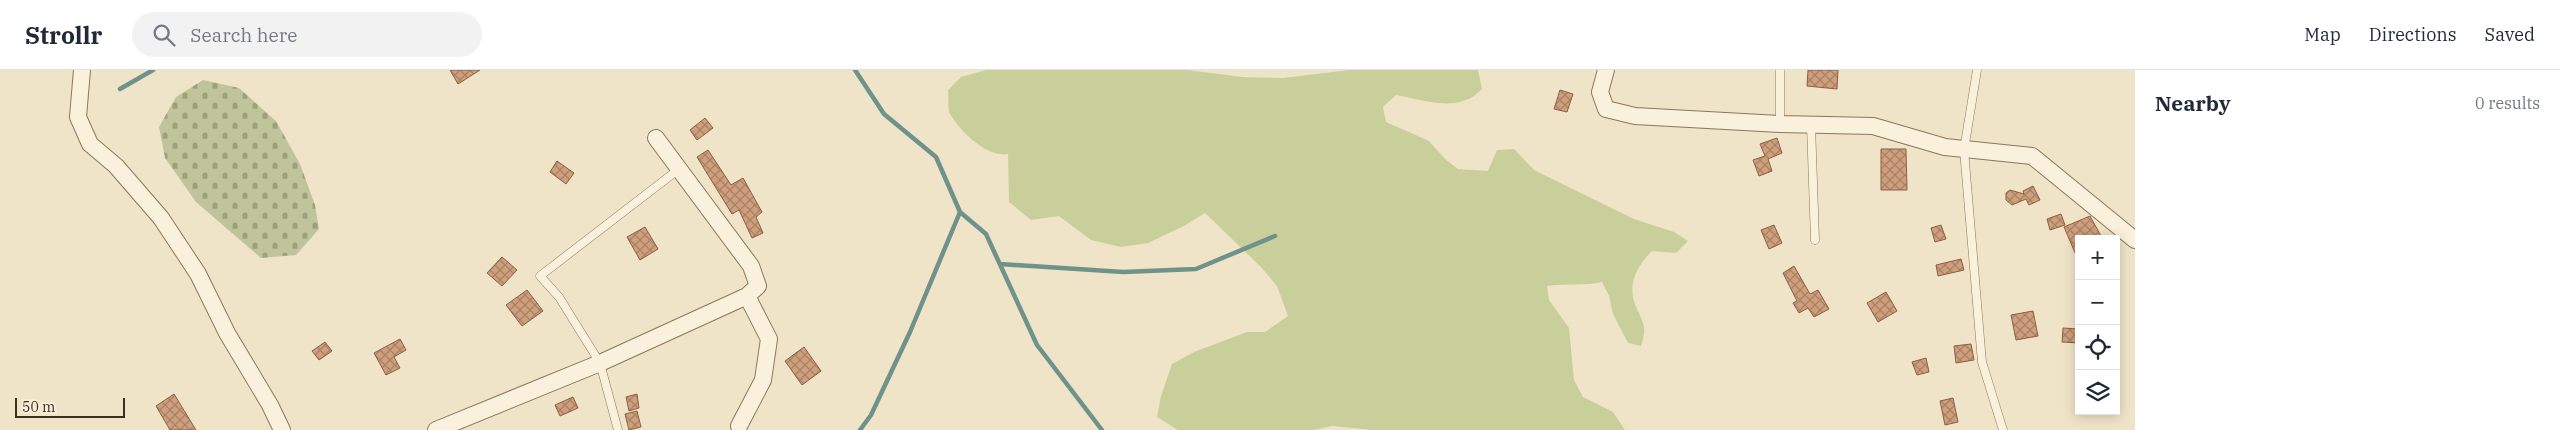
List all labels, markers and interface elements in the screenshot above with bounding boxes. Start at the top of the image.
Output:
search box [132,12,482,57]
text: Strollr [25,19,102,51]
icon: search [150,21,178,49]
text: Search here [190,23,297,47]
text: Map [2304,23,2341,46]
text: Directions [2369,23,2457,46]
text: Saved [2485,23,2535,46]
text: Nearby [2155,89,2231,117]
text: 0 results [2475,93,2540,113]
map controls [2075,235,2120,415]
button: + [2075,235,2120,280]
button: − [2075,280,2120,325]
button: locate [2075,325,2120,370]
button: layers [2075,370,2120,415]
scale bar [15,395,125,418]
text: 50 m [22,398,55,416]

